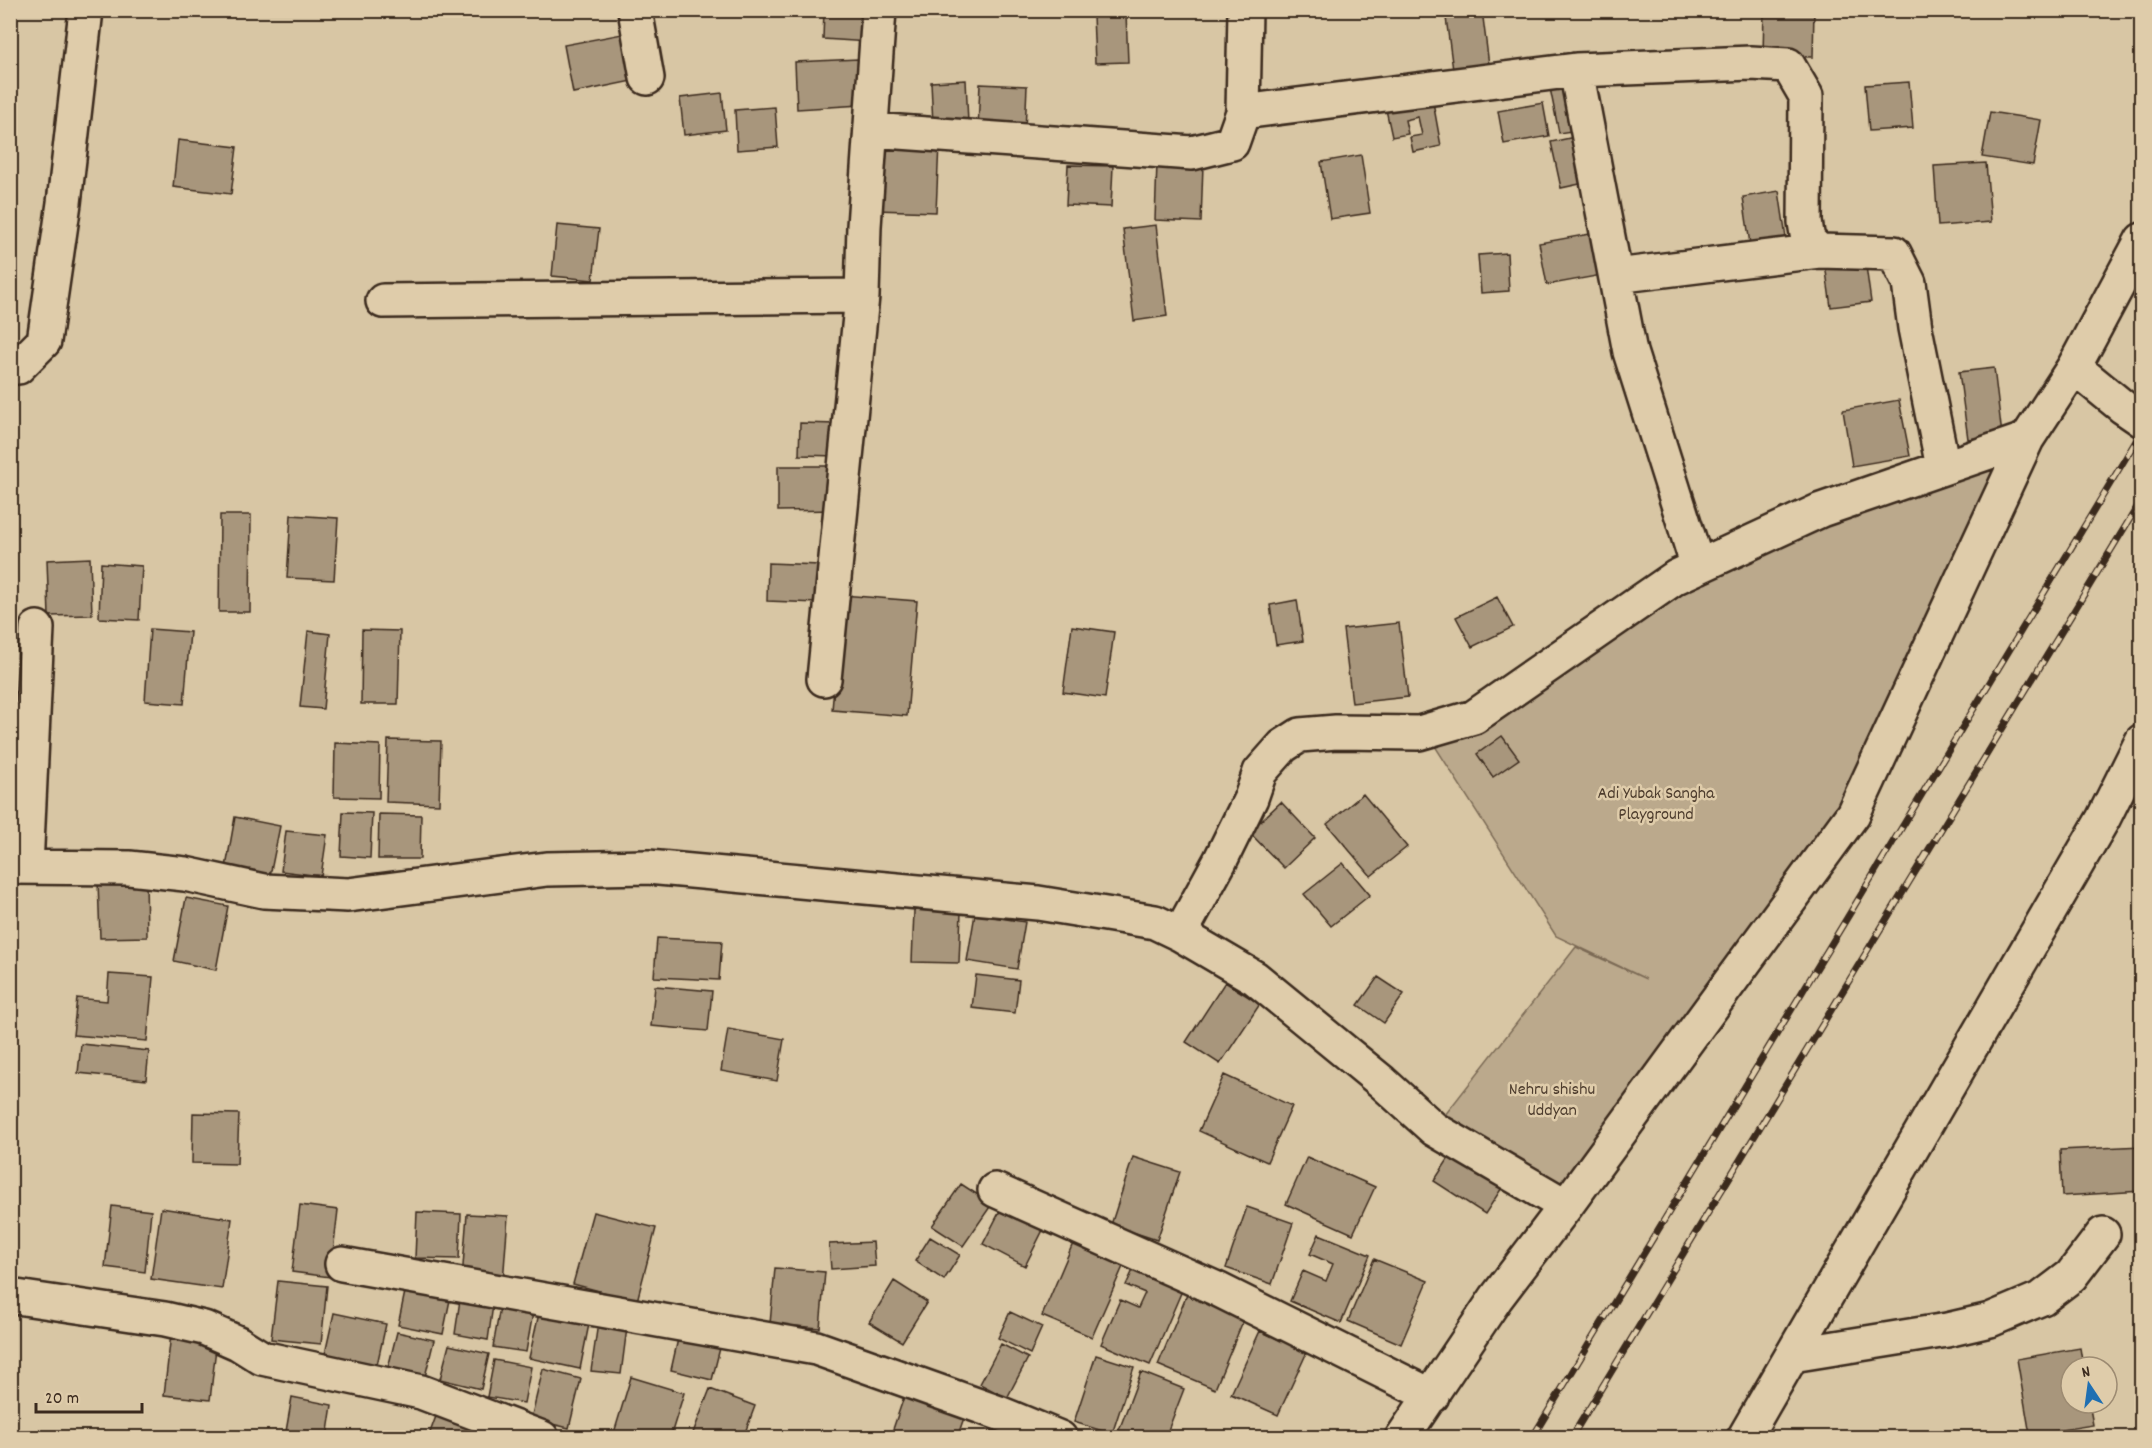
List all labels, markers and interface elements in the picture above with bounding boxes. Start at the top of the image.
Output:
park label: Adi Yubak Sangha Playground [1597,782,1715,828]
park label: Nehru shishu Uddyan [1509,1078,1595,1124]
north arrow [2059,1355,2119,1415]
text: N [2080,1361,2093,1385]
scale bar [36,1376,142,1414]
text: 20 m [45,1387,79,1412]

